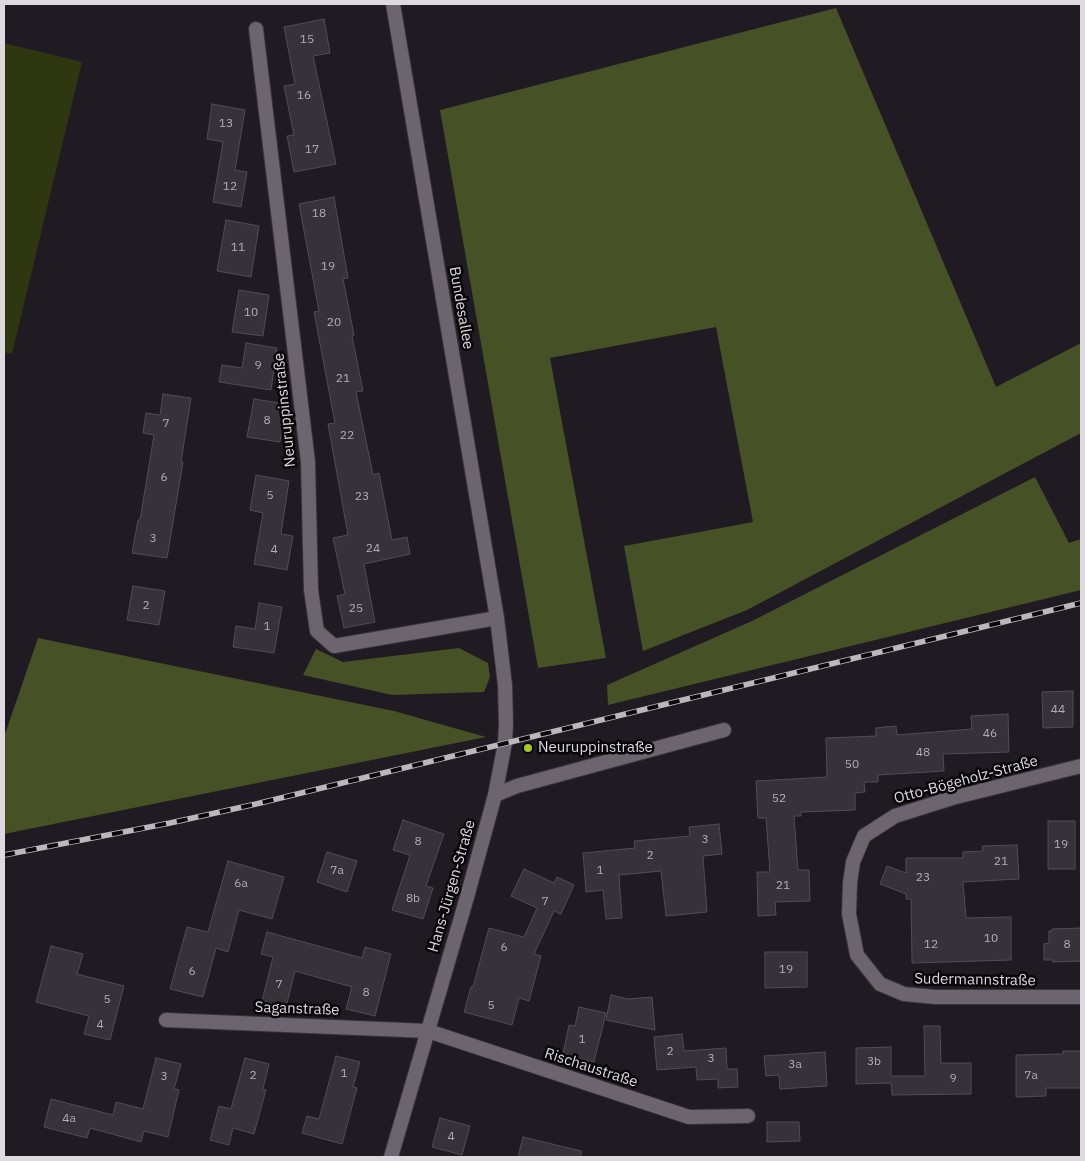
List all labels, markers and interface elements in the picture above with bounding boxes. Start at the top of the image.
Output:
house number: 15 [300,33,314,47]
house number: 16 [297,89,311,103]
house number: 13 [219,117,233,131]
house number: 17 [305,143,319,157]
house number: 12 [223,180,237,194]
house number: 18 [312,207,326,221]
house number: 11 [231,241,245,255]
house number: 19 [321,260,335,274]
street label: Bundesallee [445,265,477,351]
house number: 10 [244,306,258,320]
house number: 20 [327,316,341,330]
street label: Neuruppinstraße [270,352,300,468]
house number: 9 [254,359,262,373]
house number: 21 [336,372,350,386]
house number: 8 [263,414,271,428]
house number: 7 [162,417,170,431]
house number: 22 [340,429,354,443]
house number: 6 [160,471,168,485]
house number: 5 [266,489,274,503]
house number: 23 [355,490,369,504]
house number: 3 [149,532,157,546]
house number: 24 [366,542,380,556]
house number: 4 [270,543,278,557]
house number: 2 [142,599,150,613]
house number: 25 [349,602,363,616]
house number: 1 [263,620,271,634]
house number: 44 [1051,703,1065,717]
house number: 46 [983,727,997,741]
place label: Neuruppinstraße [538,739,653,757]
marker: Neuruppinstraße [522,742,534,754]
house number: 48 [916,746,930,760]
street label: Otto-Bögeholz-Straße [892,752,1040,808]
house number: 50 [845,758,859,772]
house number: 52 [772,792,786,806]
street label: Hans-Jürgen-Straße [425,818,479,954]
house number: 3 [701,833,709,847]
house number: 8 [414,835,422,849]
house number: 19 [1054,838,1068,852]
house number: 2 [646,849,654,863]
house number: 21 [994,855,1008,869]
house number: 7a [330,864,344,878]
house number: 1 [596,864,604,878]
house number: 23 [916,871,930,885]
house number: 6a [234,877,248,891]
house number: 21 [776,879,790,893]
house number: 8b [406,892,420,906]
house number: 7 [541,895,549,909]
house number: 10 [984,932,998,946]
house number: 12 [924,938,938,952]
house number: 8 [1063,938,1071,952]
house number: 6 [500,941,508,955]
house number: 19 [779,963,793,977]
house number: 6 [188,965,196,979]
street label: Sudermannstraße [914,970,1036,990]
house number: 7 [275,978,283,992]
house number: 8 [362,986,370,1000]
house number: 5 [103,993,111,1007]
street label: Saganstraße [254,999,340,1019]
house number: 5 [487,999,495,1013]
house number: 4 [96,1018,104,1032]
house number: 1 [578,1033,586,1047]
street label: Rischaustraße [542,1044,640,1092]
house number: 2 [666,1045,674,1059]
house number: 3 [707,1052,715,1066]
house number: 3b [867,1055,881,1069]
house number: 3a [788,1058,802,1072]
house number: 1 [340,1067,348,1081]
house number: 2 [249,1069,257,1083]
house number: 7a [1024,1069,1038,1083]
house number: 3 [160,1070,168,1084]
house number: 9 [949,1072,957,1086]
house number: 4a [62,1112,76,1126]
house number: 4 [447,1130,455,1144]

